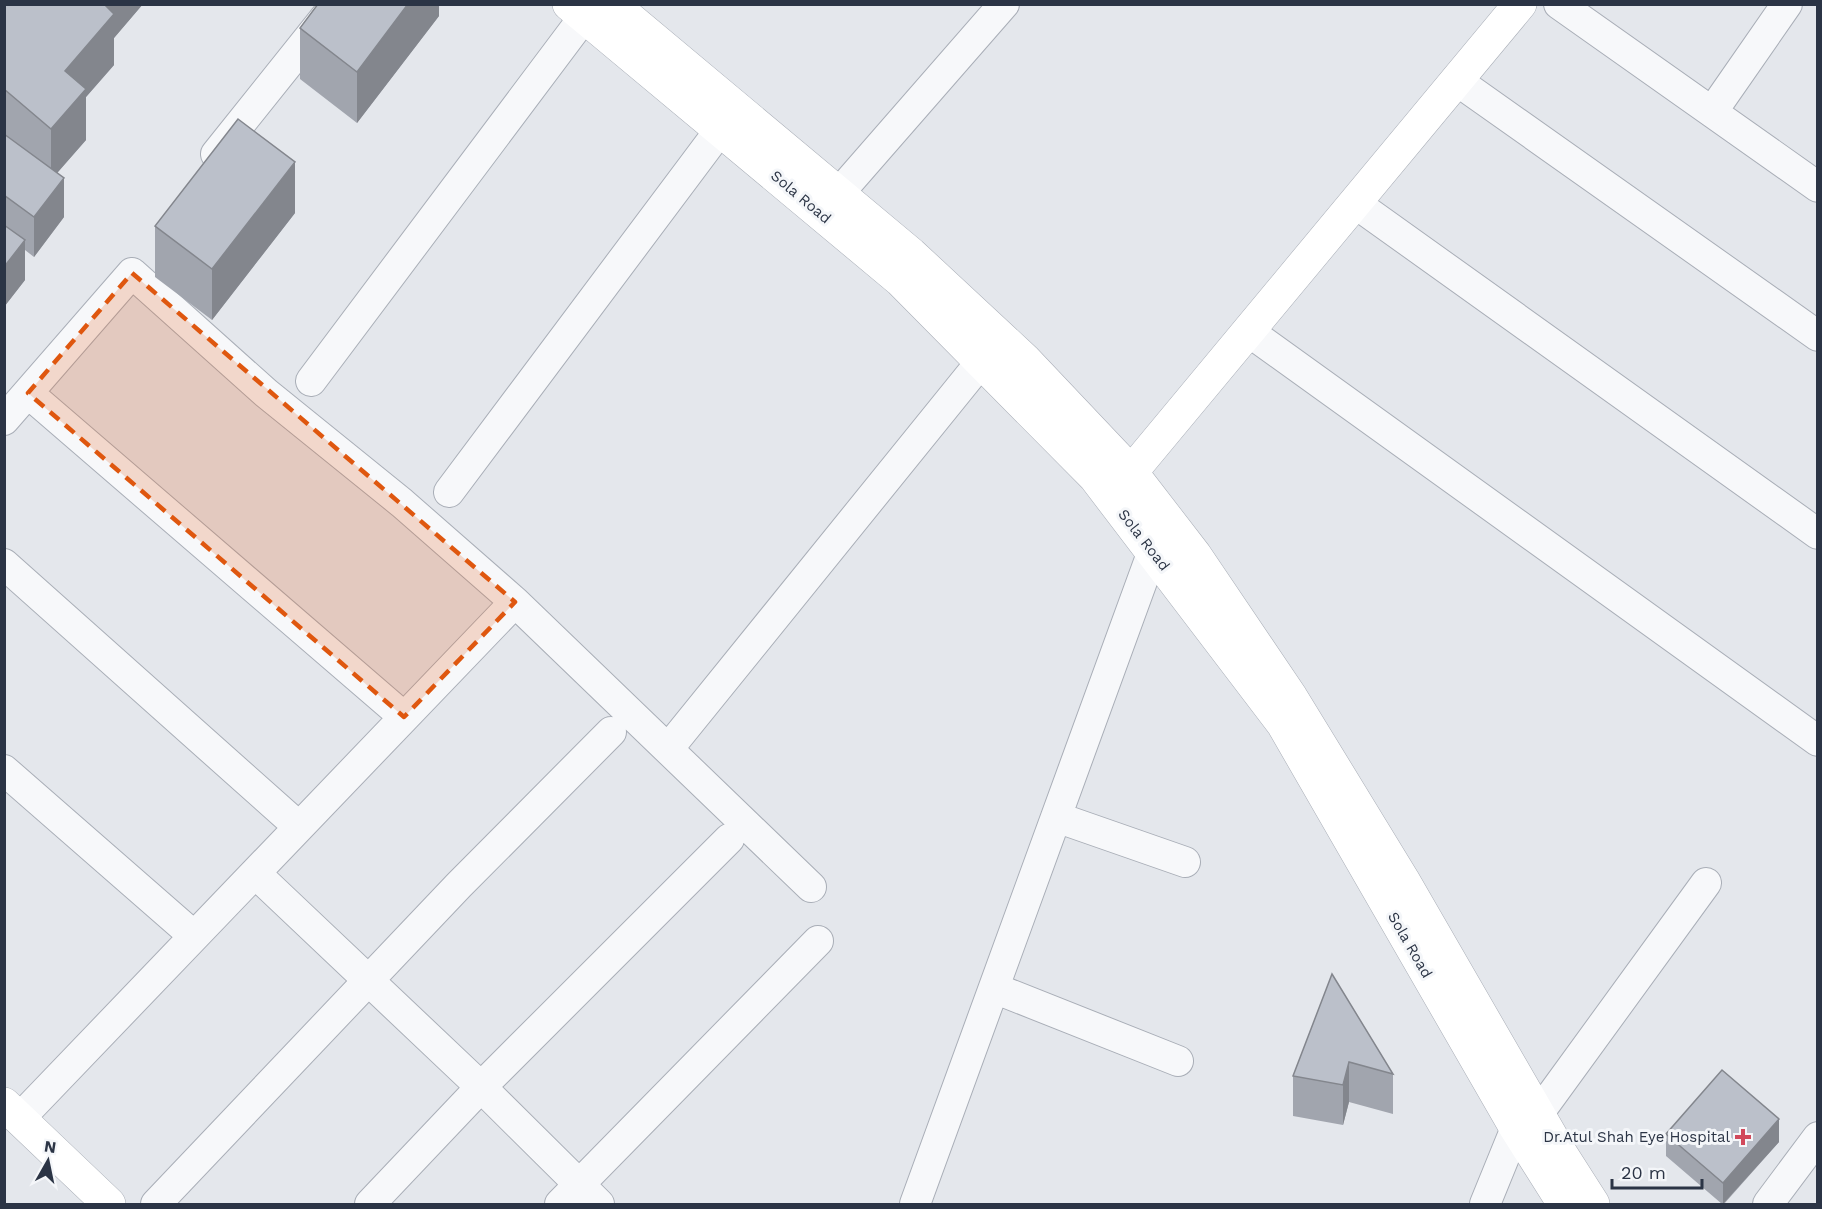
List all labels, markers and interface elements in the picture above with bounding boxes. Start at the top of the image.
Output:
street label: Sola Road [767,167,835,227]
street label: Sola Road [1114,506,1174,574]
street label: Sola Road [1384,909,1436,981]
place label: Dr.Atul Shah Eye Hospital [1543,1128,1730,1146]
marker: Dr.Atul Shah Eye Hospital [1734,1128,1752,1146]
north arrow [18,1131,78,1191]
text: N [43,1136,58,1157]
scale bar [1612,1152,1702,1190]
text: 20 m [1621,1162,1666,1183]

